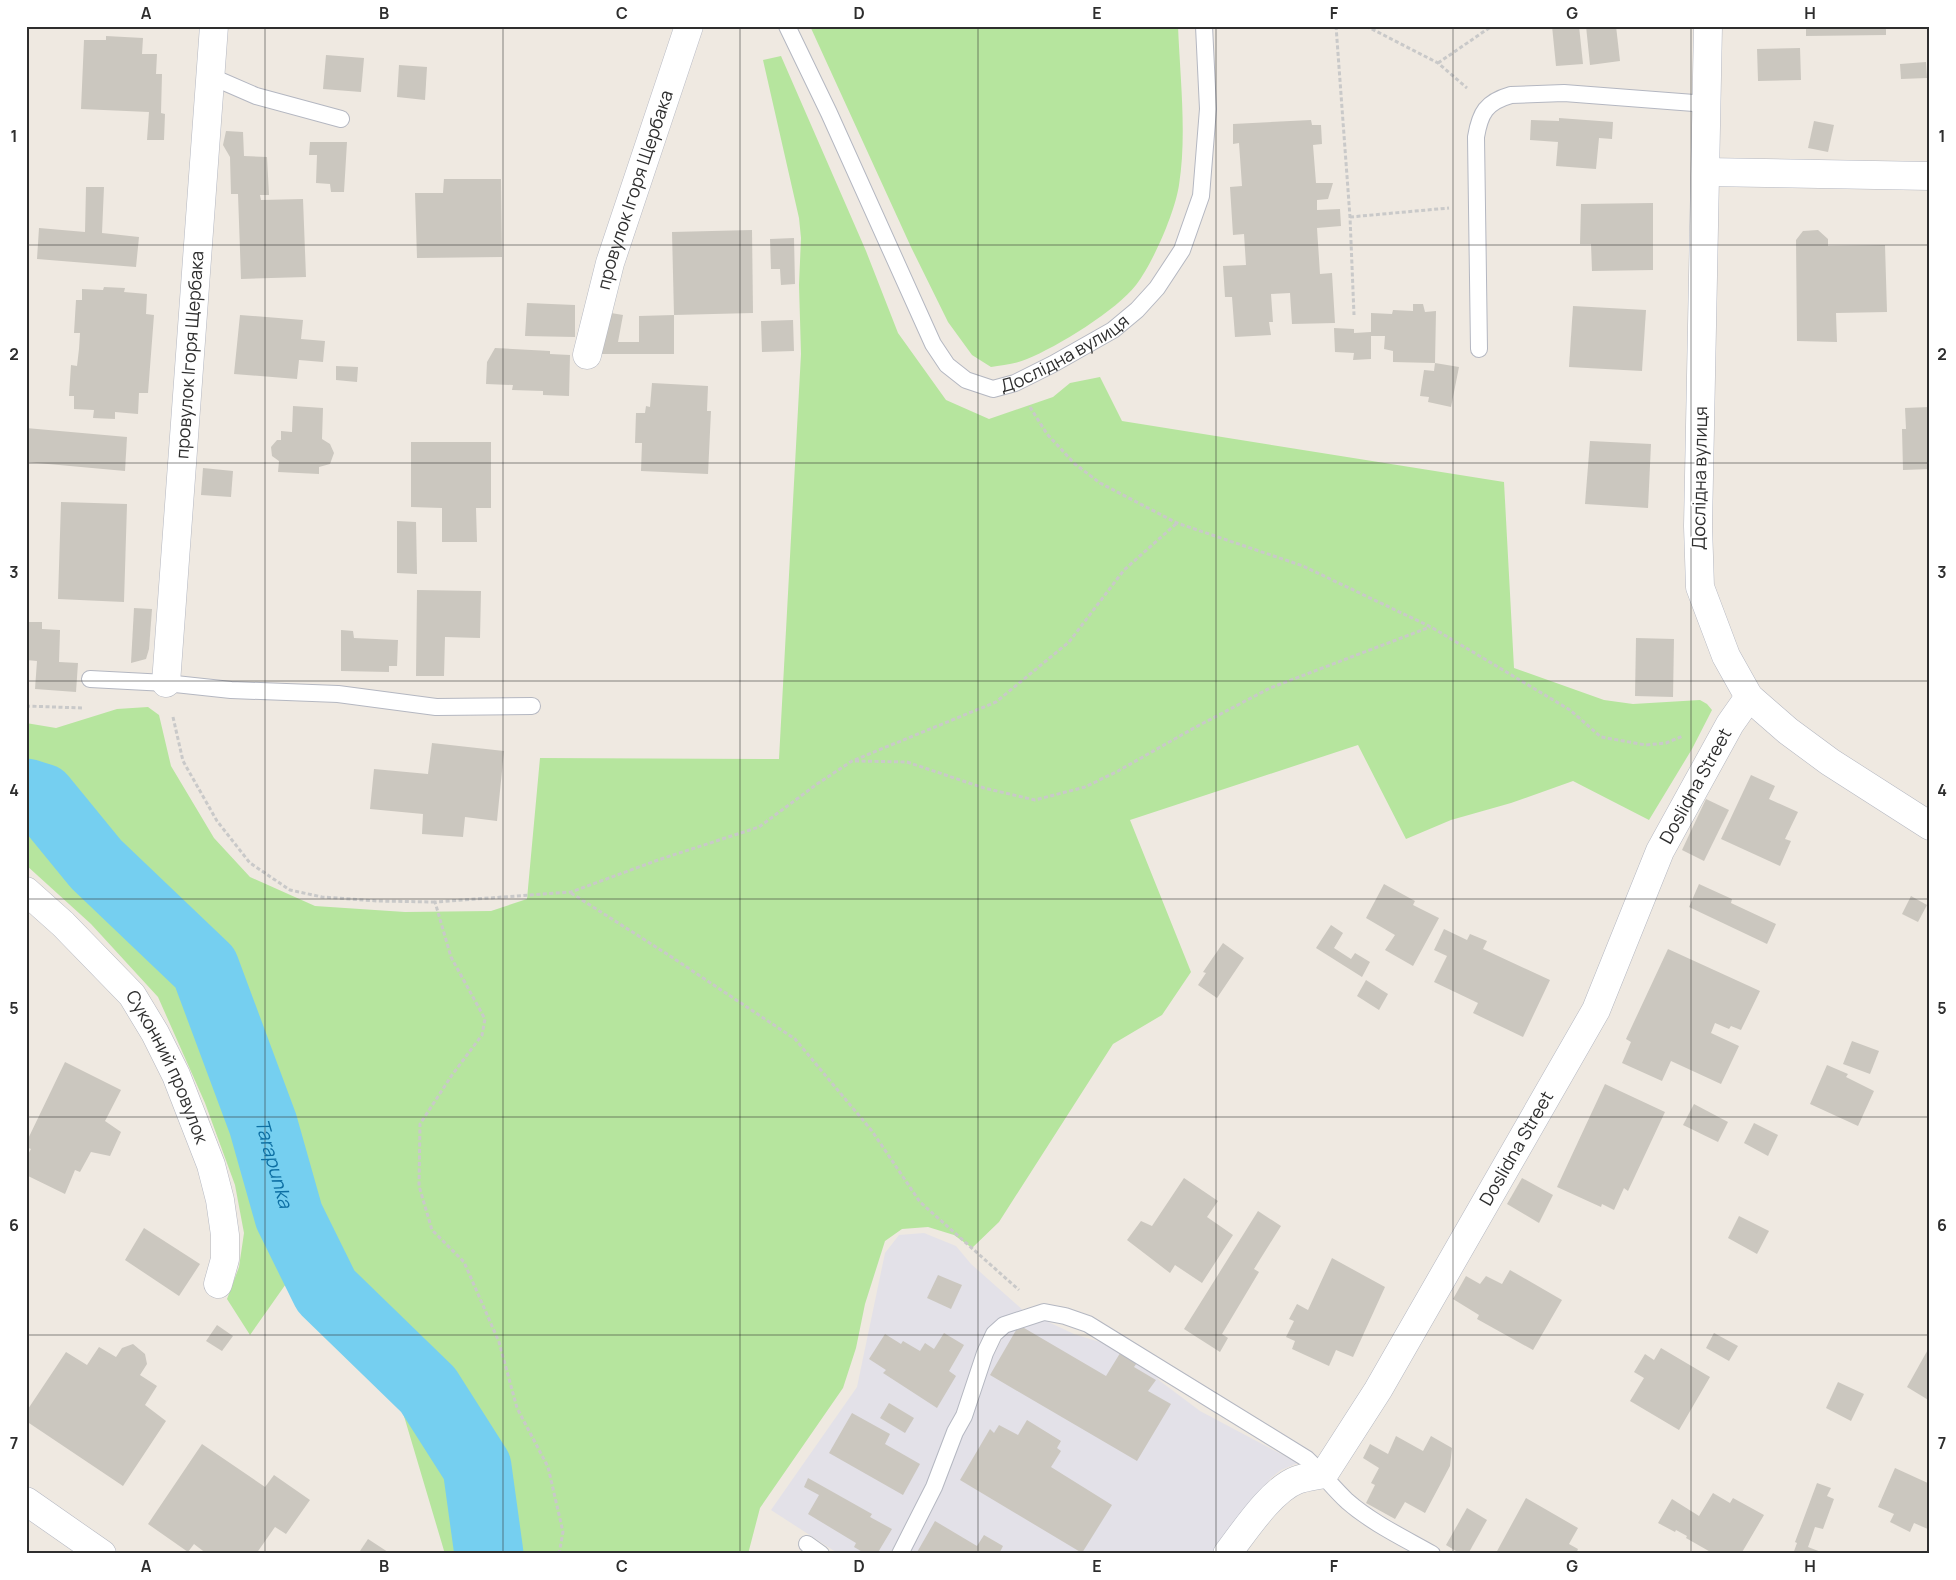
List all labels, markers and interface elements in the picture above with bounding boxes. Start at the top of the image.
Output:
text: A [141,2,152,24]
text: B [379,2,389,24]
text: C [616,2,628,24]
text: D [853,2,865,24]
text: E [1092,2,1102,24]
text: F [1330,2,1339,24]
text: G [1566,2,1578,24]
text: H [1804,2,1816,24]
street label: провулок Ігоря Щербака [591,87,678,292]
text: 1 [10,125,18,147]
text: 1 [1938,125,1946,147]
street label: провулок Ігоря Щербака [169,250,209,460]
street label: Дослідна вулиця [998,309,1134,397]
text: 2 [9,343,19,365]
text: 2 [1937,343,1947,365]
street label: Дослідна вулиця [1686,406,1712,550]
text: 3 [9,561,19,583]
text: 3 [1937,561,1947,583]
street label: Doslidna Street [1653,724,1736,848]
text: 4 [9,779,19,801]
text: 4 [1937,779,1947,801]
street label: Суконний провулок [121,985,215,1148]
text: 5 [9,997,19,1019]
text: 5 [1937,997,1947,1019]
street label: Doslidna Street [1473,1086,1558,1210]
water label: Tarapunka [249,1116,299,1212]
text: 6 [9,1214,19,1236]
text: 6 [1937,1214,1947,1236]
text: 7 [10,1432,18,1454]
text: 7 [1938,1432,1946,1454]
text: A [141,1555,152,1577]
text: B [379,1555,389,1577]
text: C [616,1555,628,1577]
text: D [853,1555,865,1577]
text: E [1092,1555,1102,1577]
text: F [1330,1555,1339,1577]
text: G [1566,1555,1578,1577]
text: H [1804,1555,1816,1577]

